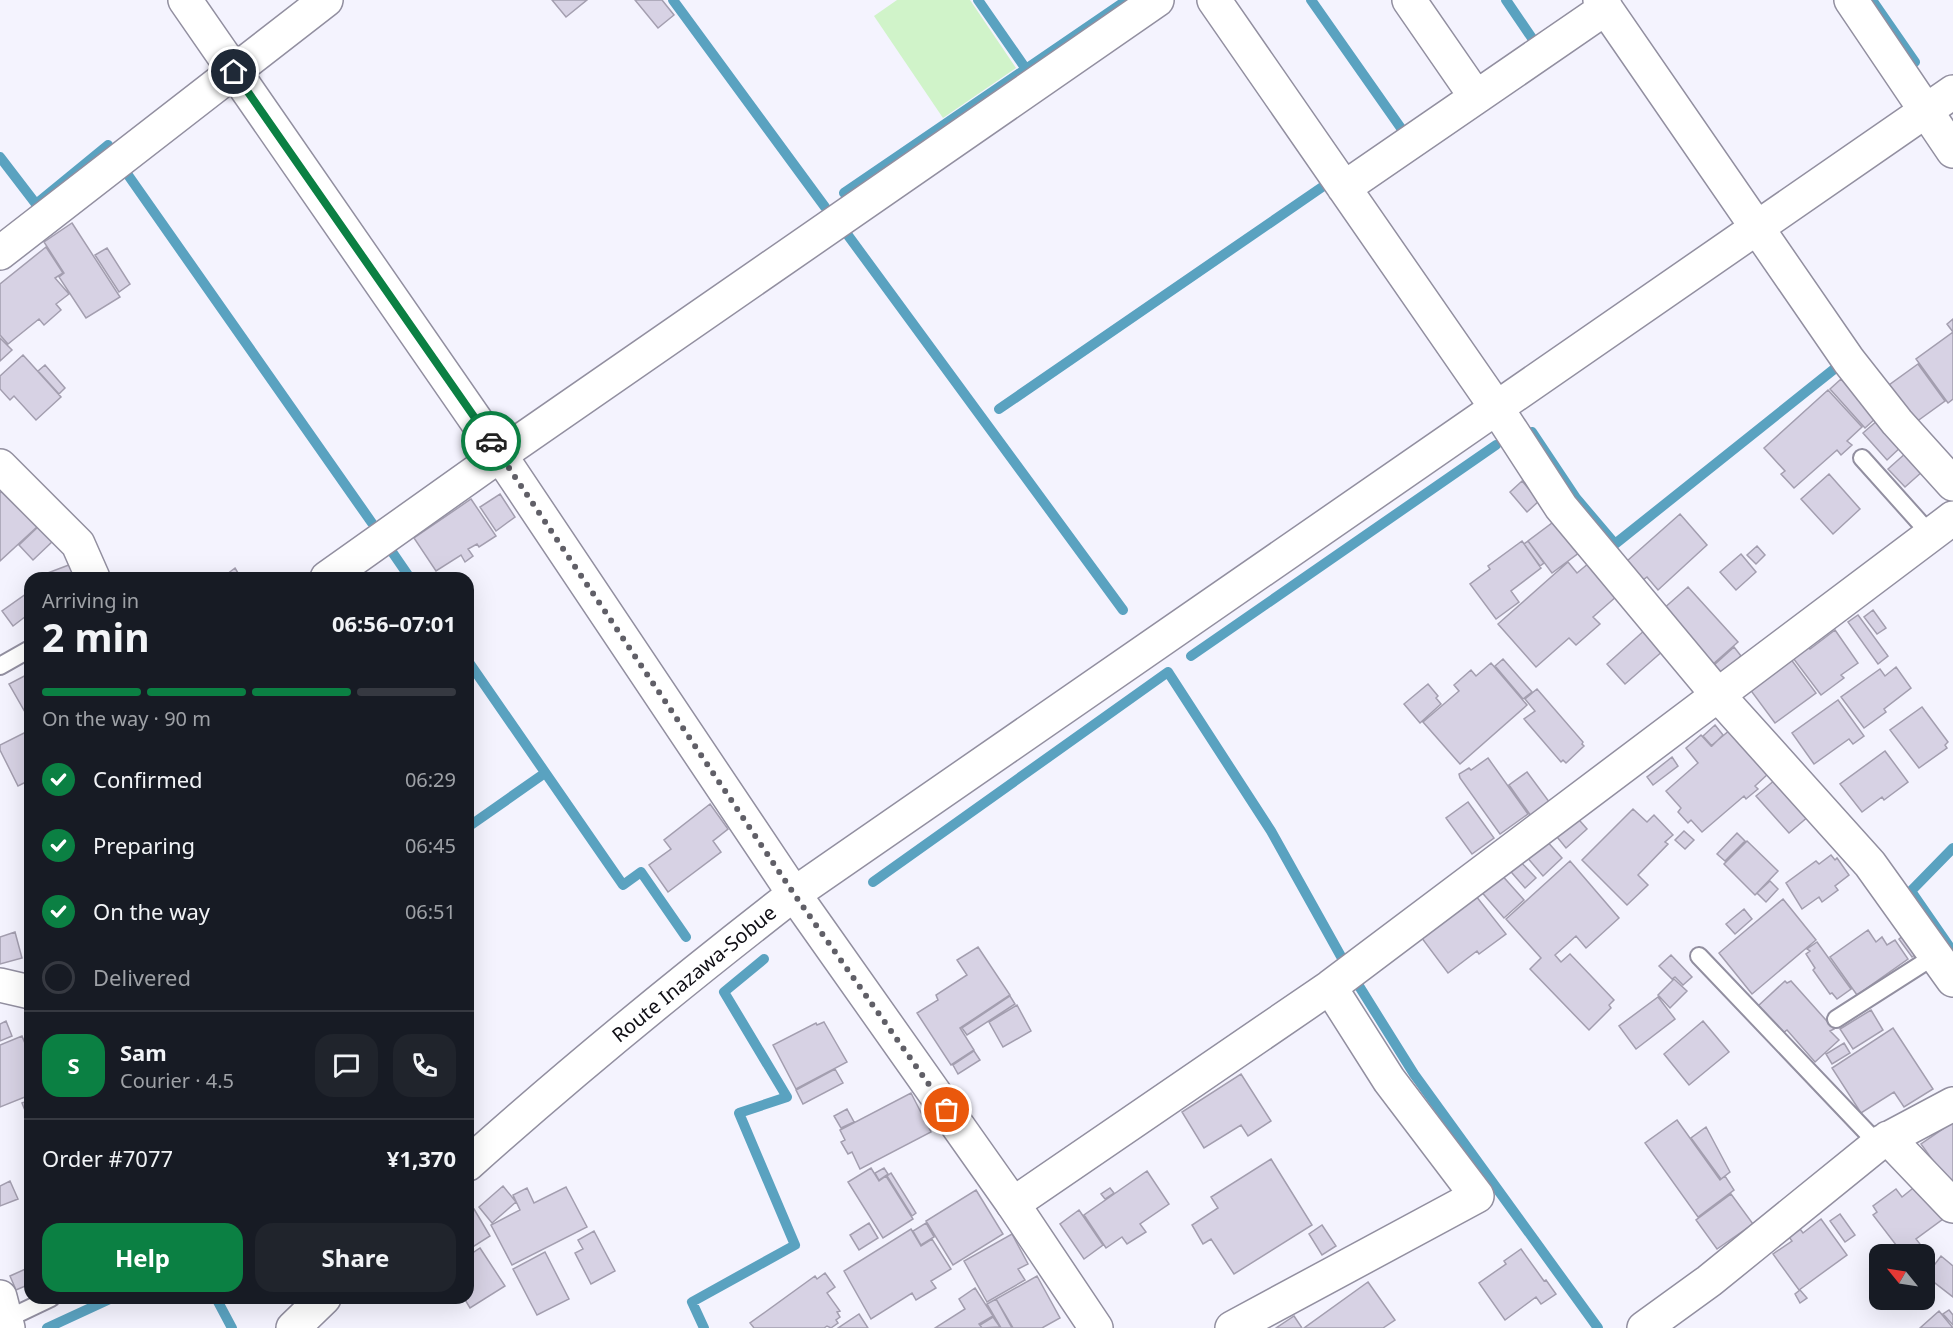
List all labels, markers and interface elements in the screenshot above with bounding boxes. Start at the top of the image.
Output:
pin [208,46,259,97]
icon: home [217,55,250,88]
courier [461,411,521,471]
icon: car [475,425,508,458]
text: Arriving in [42,587,139,614]
text: 06:56–07:01 [332,608,456,638]
text: 2 min [42,610,149,663]
text: On the way · 90 m [42,705,211,732]
icon: check [42,763,75,796]
text: Confirmed [93,764,203,794]
text: 06:29 [405,766,456,793]
icon: check [42,829,75,862]
text: Preparing [93,830,195,860]
text: 06:45 [405,832,456,859]
icon: check [42,895,75,928]
text: On the way [93,896,210,926]
text: 06:51 [405,898,456,925]
street label: Route Inazawa-Sobue [606,899,781,1048]
text: Delivered [93,962,191,992]
button: chat [315,1034,378,1097]
button: phone [393,1034,456,1097]
text: Sam [120,1037,167,1067]
text: S [67,1050,80,1080]
text: Courier · 4.5 [120,1067,234,1094]
pin [921,1084,972,1135]
icon: bag [930,1093,963,1126]
text: Order #7077 [42,1143,173,1173]
text: ¥1,370 [387,1143,456,1173]
button: Help [42,1223,243,1292]
button: Share [255,1223,456,1292]
north arrow [1869,1244,1935,1310]
map controls [1869,1244,1935,1310]

